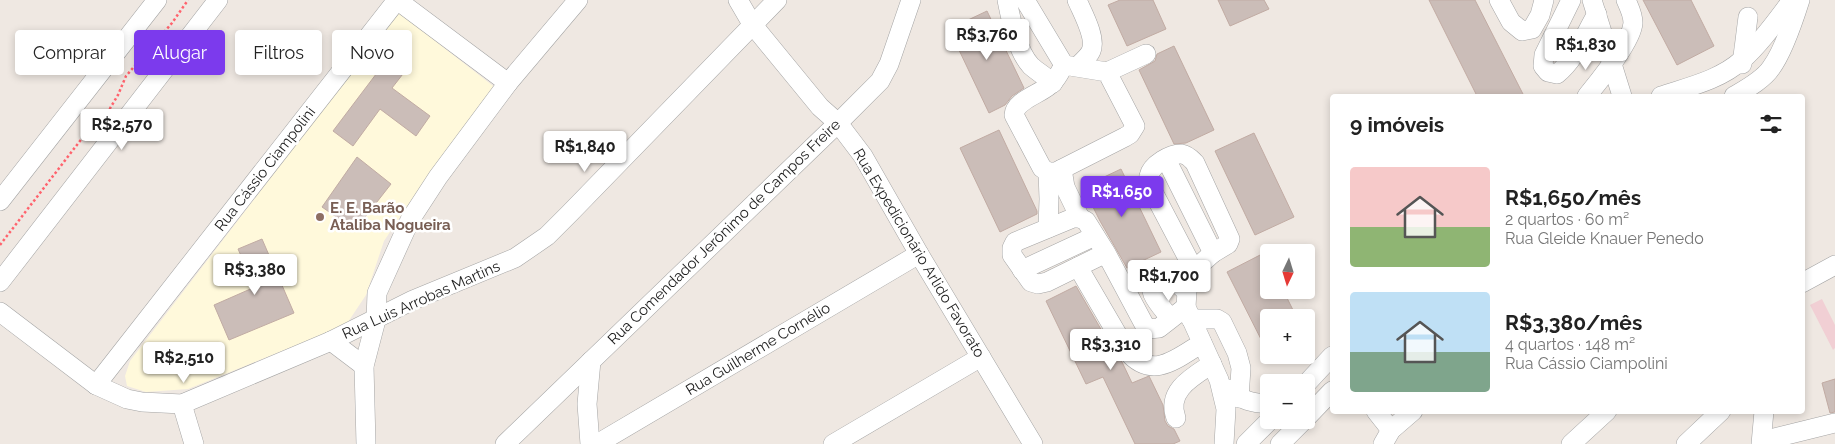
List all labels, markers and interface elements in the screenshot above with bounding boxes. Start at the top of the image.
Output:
pin: R$3,760 [941,18,1033,61]
text: R$3,760 [956,25,1018,44]
pin: R$1,830 [1540,28,1632,71]
chip: Comprar [15,30,124,75]
chip: Alugar [134,30,225,75]
chip: Filtros [235,30,322,75]
chip: Novo [332,30,412,75]
text: R$1,830 [1556,35,1616,54]
street label: Rua Cássio Ciampolini [211,103,319,235]
pin: R$2,570 [76,108,168,151]
icon: filters [1757,110,1785,138]
text: 9 imóveis [1350,112,1444,137]
text: R$2,570 [91,115,153,134]
street label: Rua Comendador Jerônimo de Campos Freire [604,116,844,348]
pin: R$1,840 [539,130,631,173]
text: R$1,840 [554,137,616,156]
street label: Rua Expedicionário Arlido Favorato [849,145,989,361]
pin: R$1,650 [1076,176,1168,218]
text: R$1,650 [1092,182,1152,201]
text: R$1,650/mês [1505,185,1641,210]
icon: home [1390,187,1450,247]
place label: E. E. Barão Ataliba Nogueira [330,199,451,234]
text: 2 quartos · 60 m² [1505,210,1629,229]
marker: E. E. Barão Ataliba Nogueira [314,211,326,223]
text: Rua Gleide Knauer Penedo [1505,229,1704,248]
north arrow [1260,244,1315,299]
map controls [1260,244,1315,429]
pin: R$3,380 [209,254,301,296]
street label: Rua Luis Arrobas Martins [339,257,503,343]
text: R$3,380 [224,260,286,279]
pin: R$1,700 [1123,260,1215,302]
text: R$1,700 [1139,266,1199,285]
street label: Rua Guilherme Cornélio [683,299,833,399]
button: + [1260,309,1315,364]
text: R$3,380/mês [1505,310,1642,335]
icon: home [1390,312,1450,372]
pin: R$3,310 [1065,328,1157,371]
text: R$3,310 [1081,335,1141,354]
text: 4 quartos · 148 m² [1505,335,1635,354]
pin: R$2,510 [138,342,230,384]
text: R$2,510 [154,348,214,367]
text: Rua Cássio Ciampolini [1505,354,1668,373]
button: − [1260,374,1315,429]

